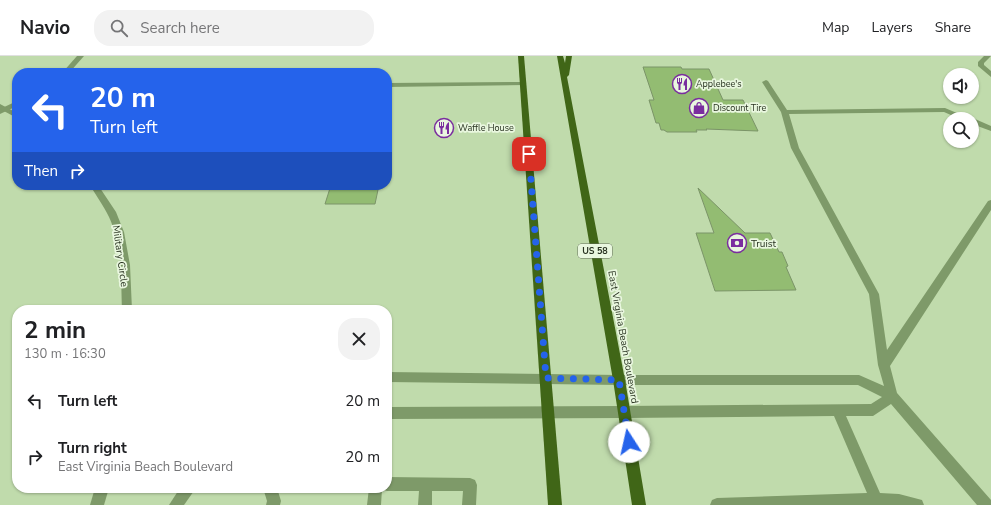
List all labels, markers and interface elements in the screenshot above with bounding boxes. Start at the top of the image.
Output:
search box [94,10,374,46]
text: Navio [20,15,70,41]
icon: search [108,17,130,39]
text: Search here [140,18,220,38]
text: Map [822,18,849,37]
text: Layers [871,18,913,37]
text: Share [935,18,971,37]
map controls [943,68,979,148]
button: sound [943,68,979,104]
restaurant icon: Applebee's [671,73,693,95]
place label: Applebee's [696,78,742,90]
text: 20 m [90,79,156,117]
icon: left [24,84,76,136]
shop icon: Discount Tire [688,97,710,119]
place label: Discount Tire [713,102,766,114]
button: search [943,112,979,148]
text: Turn left [90,115,158,139]
restaurant icon: Waffle House [433,117,455,139]
place label: Waffle House [458,122,514,134]
pin [512,137,546,171]
icon: arrive [518,143,540,165]
icon: right [66,160,88,182]
text: Then [24,161,58,181]
street label: Military Circle [109,224,131,288]
bank icon: Truist [726,232,748,254]
place label: Truist [751,237,777,251]
road number: US 58 [578,244,612,258]
street label: East Virginia Beach Boulevard [604,270,642,405]
text: 2 min [24,314,86,346]
button: close [338,318,380,360]
text: 130 m · 16:30 [24,345,106,363]
icon: left [24,390,46,412]
text: Turn left [58,391,117,411]
text: 20 m [345,391,380,411]
position arrow [608,421,650,463]
text: Turn right [58,438,127,458]
icon: right [24,446,46,468]
text: 20 m [345,447,380,467]
text: East Virginia Beach Boulevard [58,458,233,476]

